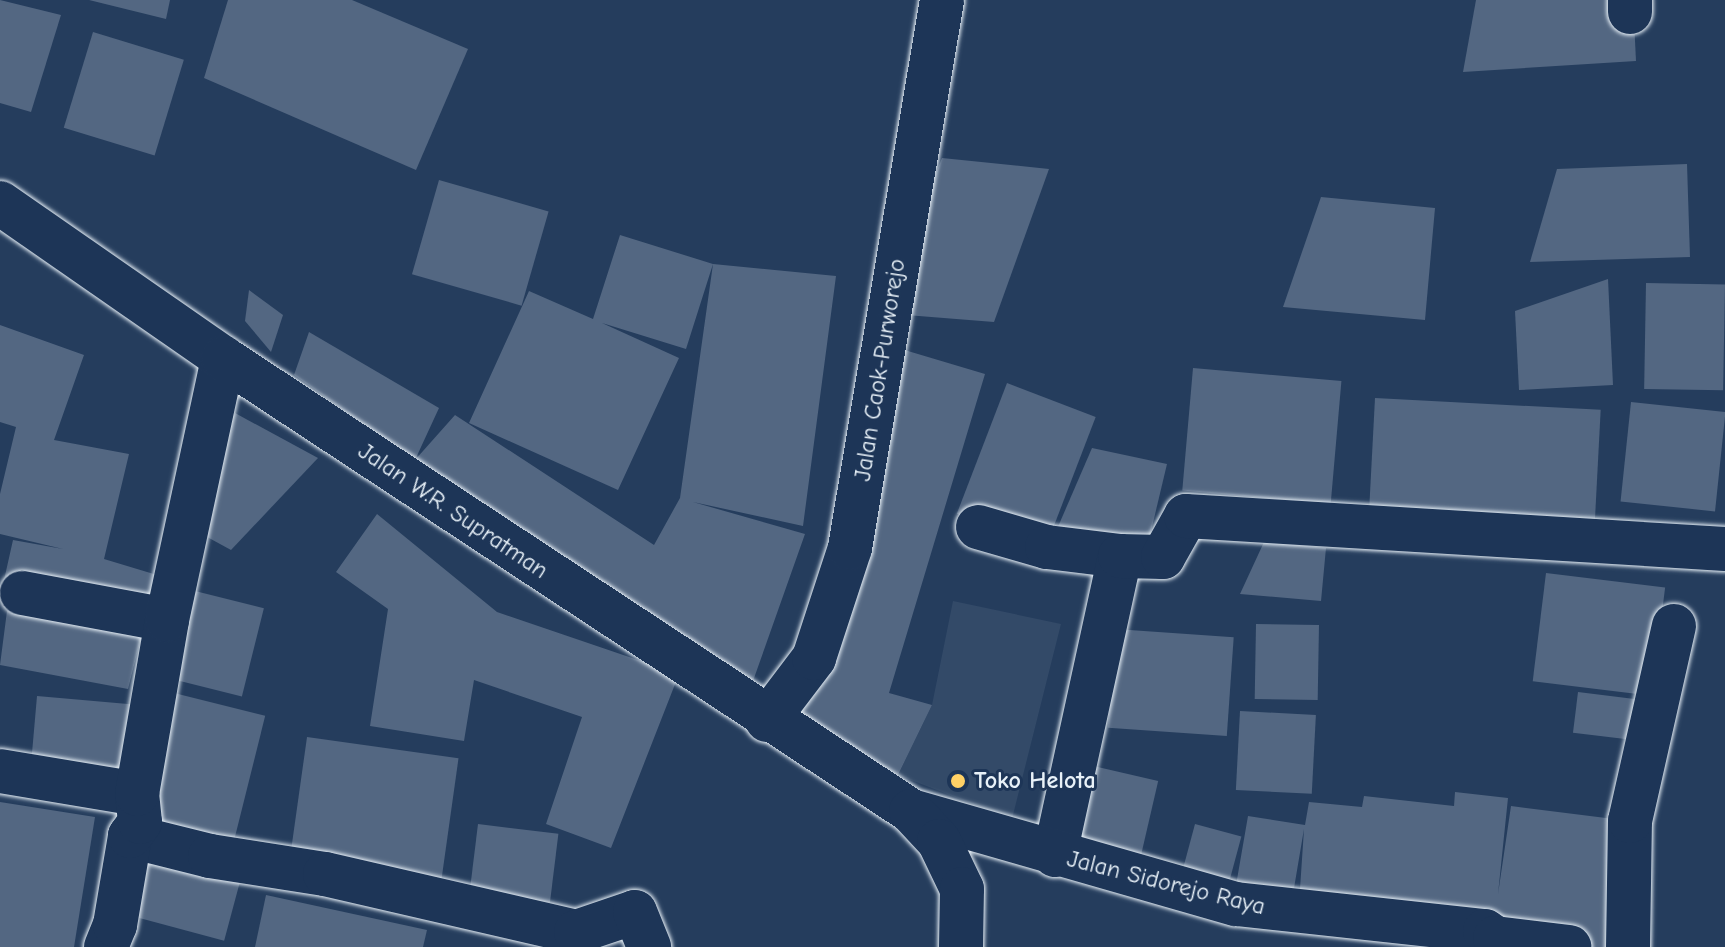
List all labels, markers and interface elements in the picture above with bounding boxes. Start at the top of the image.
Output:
street label: Jalan Caok-Purworejo [848,257,912,483]
street label: Jalan W.R. Supratman [353,437,553,585]
place label: Toko Helota [974,767,1096,795]
marker: Toko Helota [949,772,967,790]
street label: Jalan Sidorejo Raya [1064,844,1268,922]

